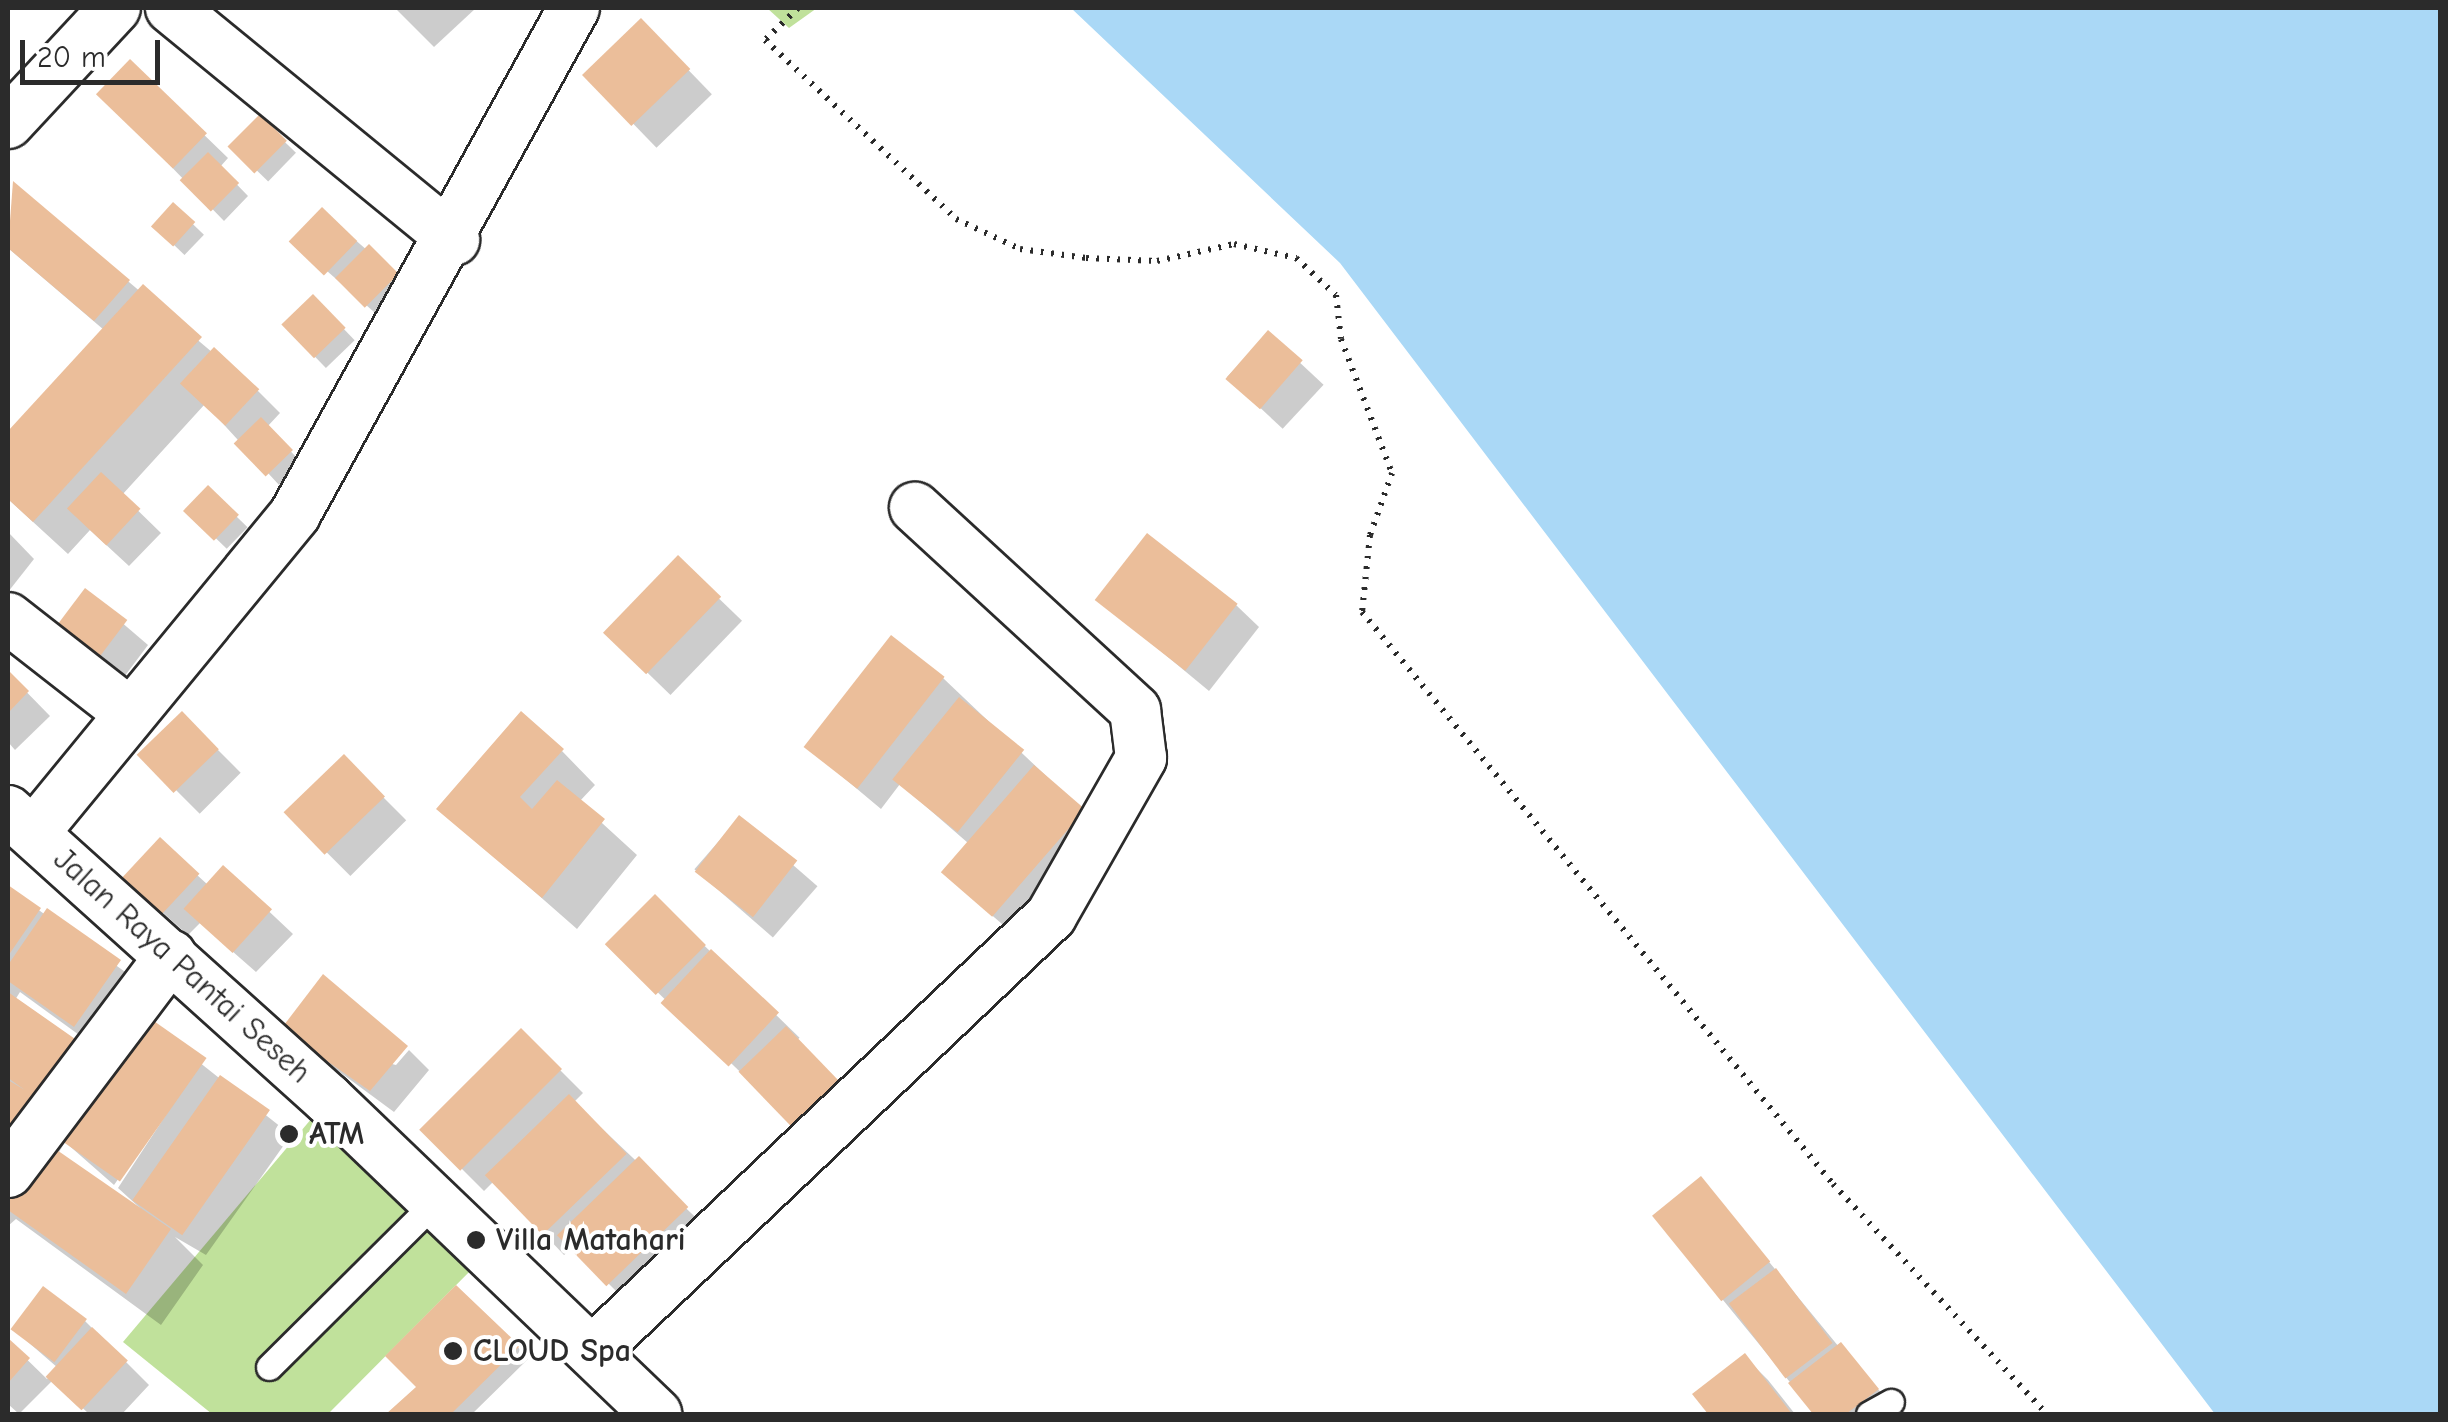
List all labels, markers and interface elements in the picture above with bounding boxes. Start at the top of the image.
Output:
scale bar [25,20,165,82]
text: 20 m [37,40,106,75]
street label: Jalan Raya Pantai Seseh [45,840,319,1092]
place label: ATM [309,1115,364,1153]
marker: ATM [278,1123,300,1145]
place label: Villa Matahari [496,1221,686,1259]
marker: Villa Matahari [465,1229,487,1251]
place label: CLOUD Spa [473,1332,631,1370]
marker: CLOUD Spa [442,1340,464,1362]

